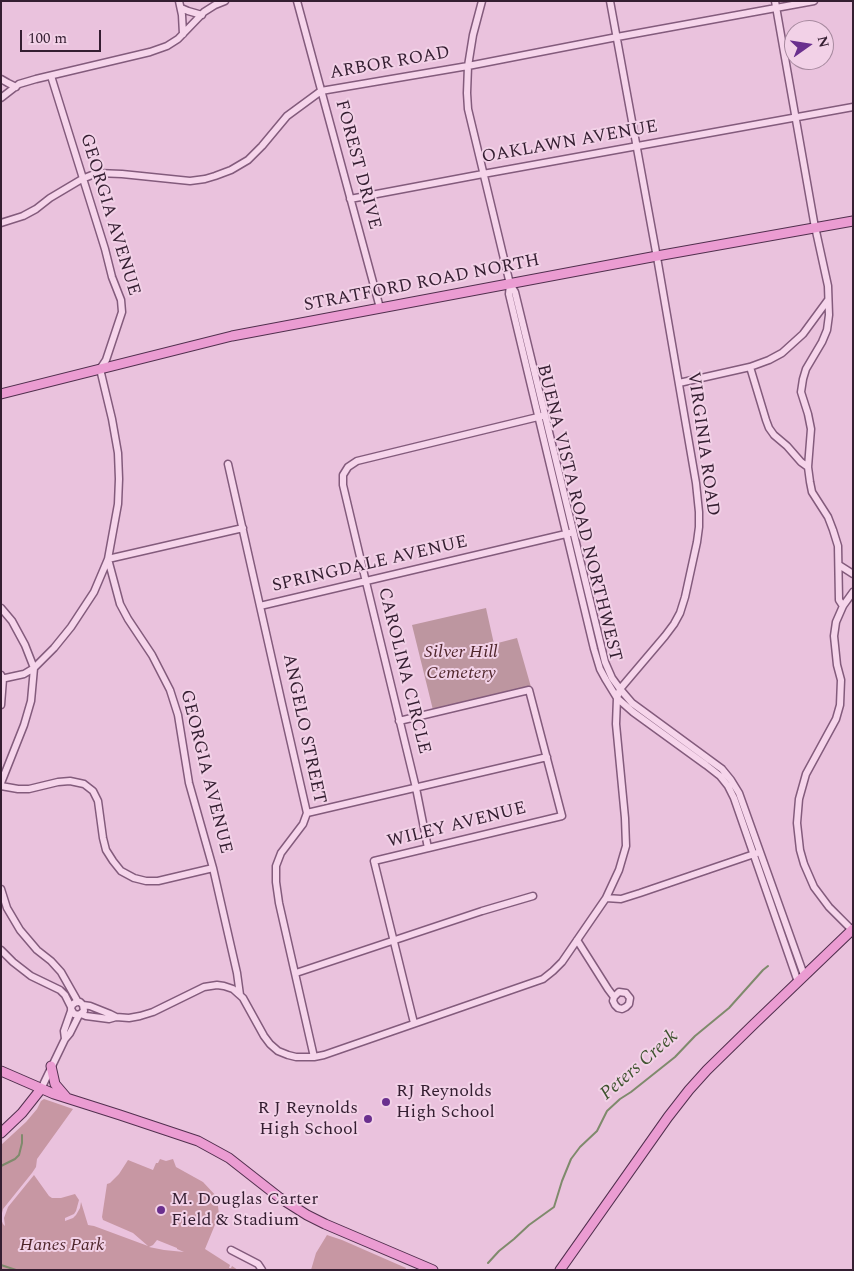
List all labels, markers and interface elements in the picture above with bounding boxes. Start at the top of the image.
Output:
scale bar [22,20,104,52]
north arrow [784,20,834,70]
text: 100 m [28,27,67,50]
text: N [812,34,835,50]
street label: ARBOR ROAD [328,43,452,85]
street label: FOREST DRIVE [329,98,385,232]
street label: OAKLAWN AVENUE [480,117,660,169]
street label: GEORGIA AVENUE [74,131,144,299]
street label: STRATFORD ROAD NORTH [302,251,542,317]
street label: BUENA VISTA ROAD NORTHWEST [531,362,625,664]
street label: VIRGINIA ROAD [681,370,723,518]
street label: SPRINGDALE AVENUE [270,532,470,598]
street label: CAROLINA CIRCLE [372,586,434,756]
park label: Silver Hill Cemetery [424,642,498,684]
street label: ANGELO STREET [277,652,329,806]
street label: GEORGIA AVENUE [174,688,236,856]
street label: WILEY AVENUE [385,798,529,854]
water label: Peters Creek [596,1026,684,1106]
place label: RJ Reynolds High School [396,1081,495,1124]
marker: RJ Reynolds High School [380,1096,392,1108]
place label: R J Reynolds High School [258,1098,358,1140]
marker: R J Reynolds High School [362,1113,374,1125]
place label: M. Douglas Carter Field & Stadium [171,1189,318,1232]
marker: M. Douglas Carter Field & Stadium [155,1204,167,1216]
park label: Hanes Park [20,1235,104,1257]

